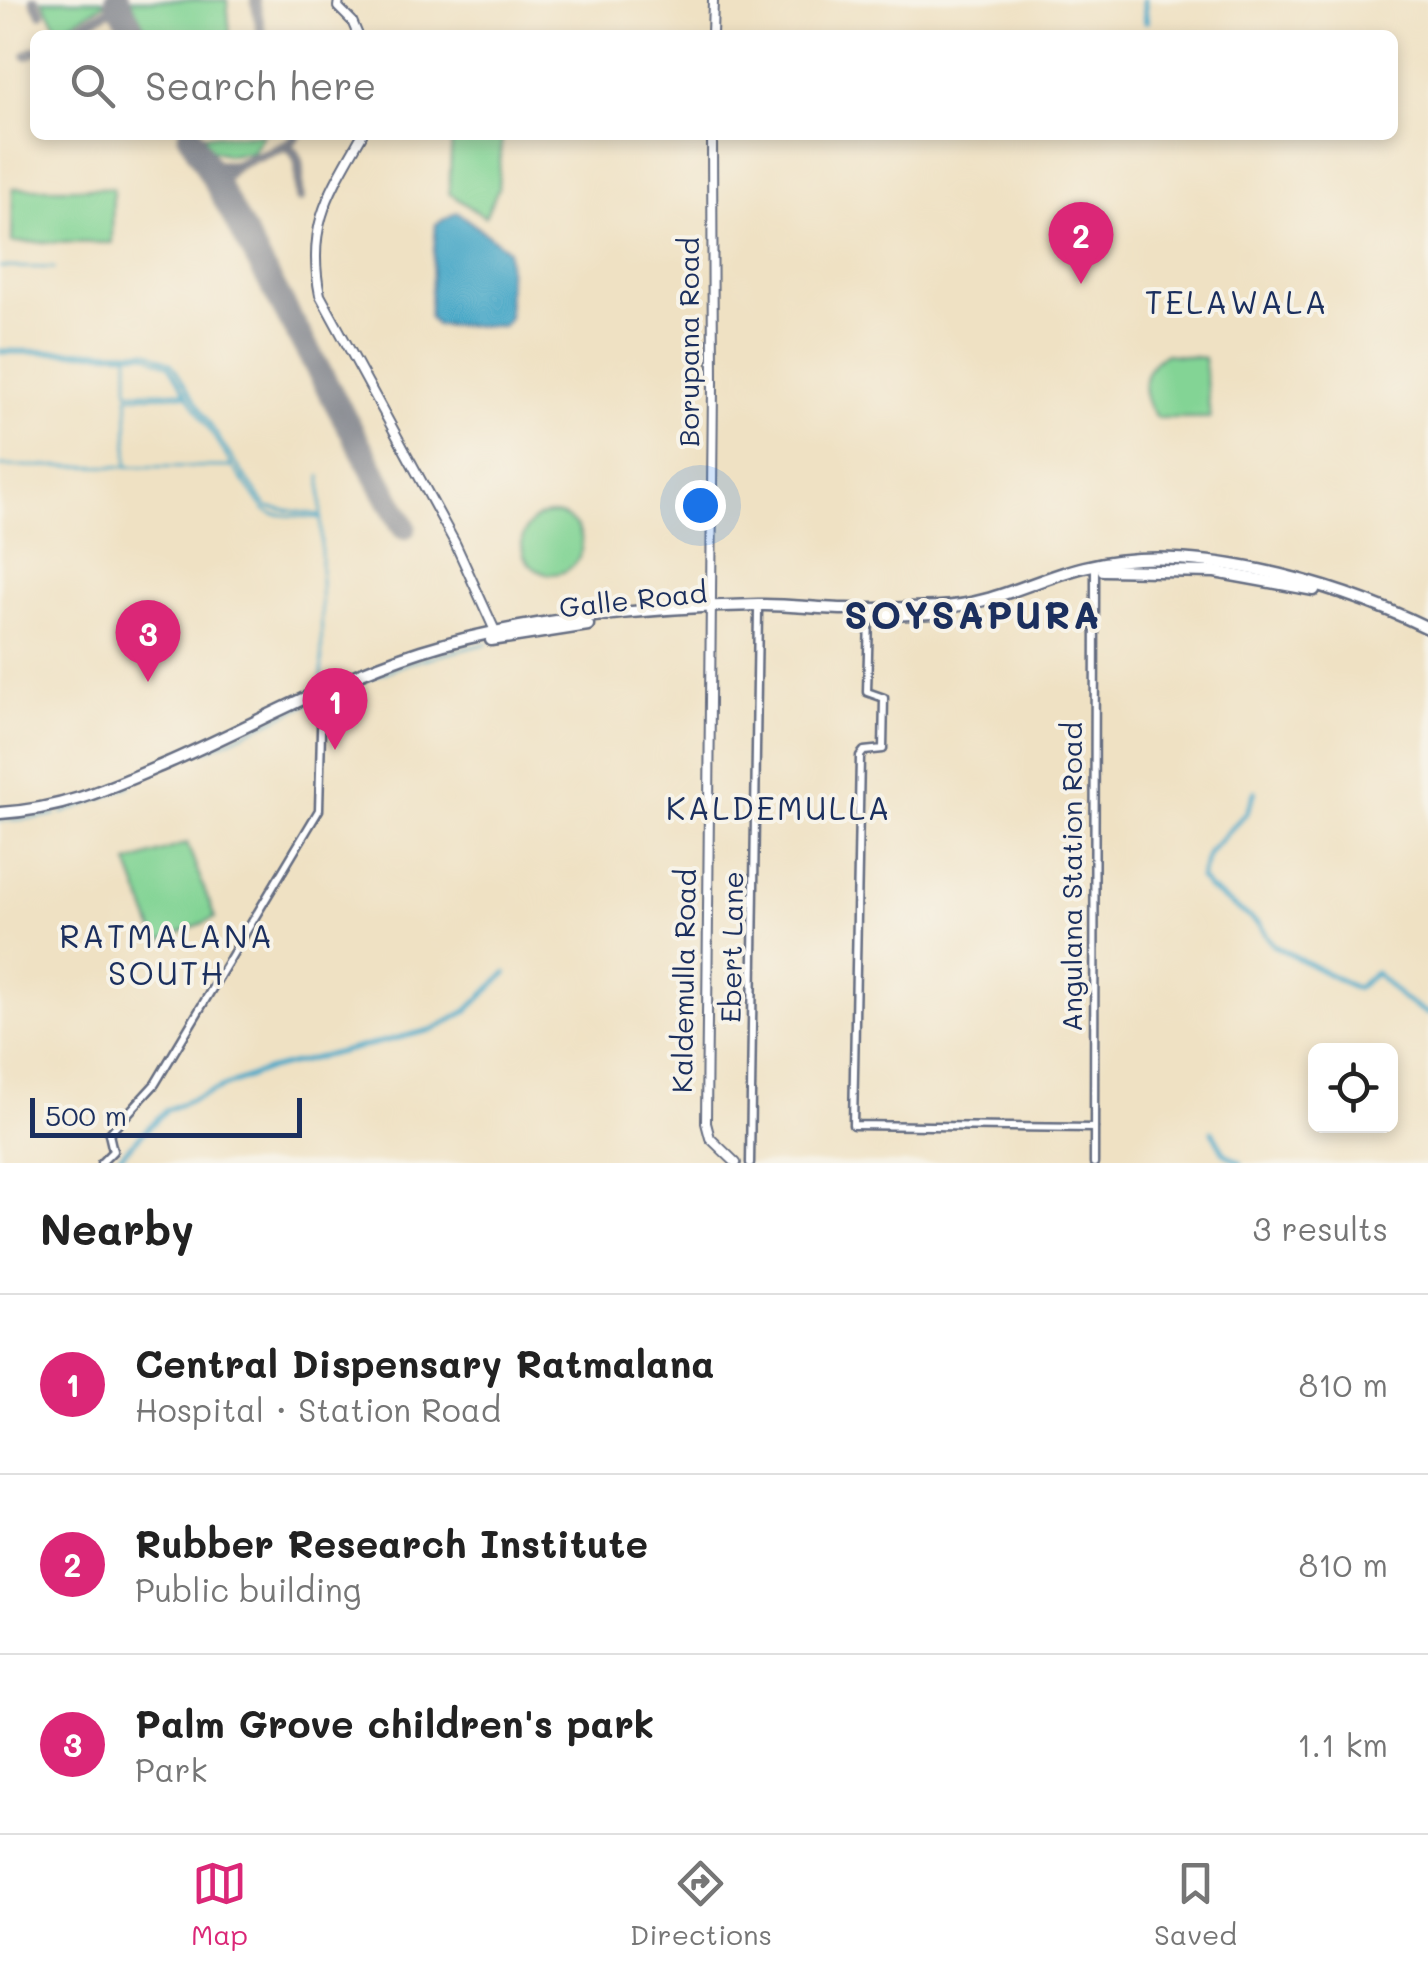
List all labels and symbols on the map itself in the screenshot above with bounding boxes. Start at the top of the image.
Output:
pin: 2 [1048,202,1114,284]
street label: Borupana Road [670,237,706,447]
district label: TELAWALA [1145,280,1329,322]
your location [675,480,726,531]
street label: Galle Road [557,573,709,625]
district label: SOYSAPURA [844,589,1102,639]
pin: 3 [116,600,180,682]
pin: 1 [302,668,368,750]
street label: Angulana Station Road [1053,722,1089,1032]
district label: KALDEMULLA [666,786,892,828]
street label: Kaldemulla Road [663,868,703,1093]
street label: Ebert Lane [712,871,750,1023]
district label: RATMALANA SOUTH [59,914,275,993]
scale bar [30,1093,302,1138]

